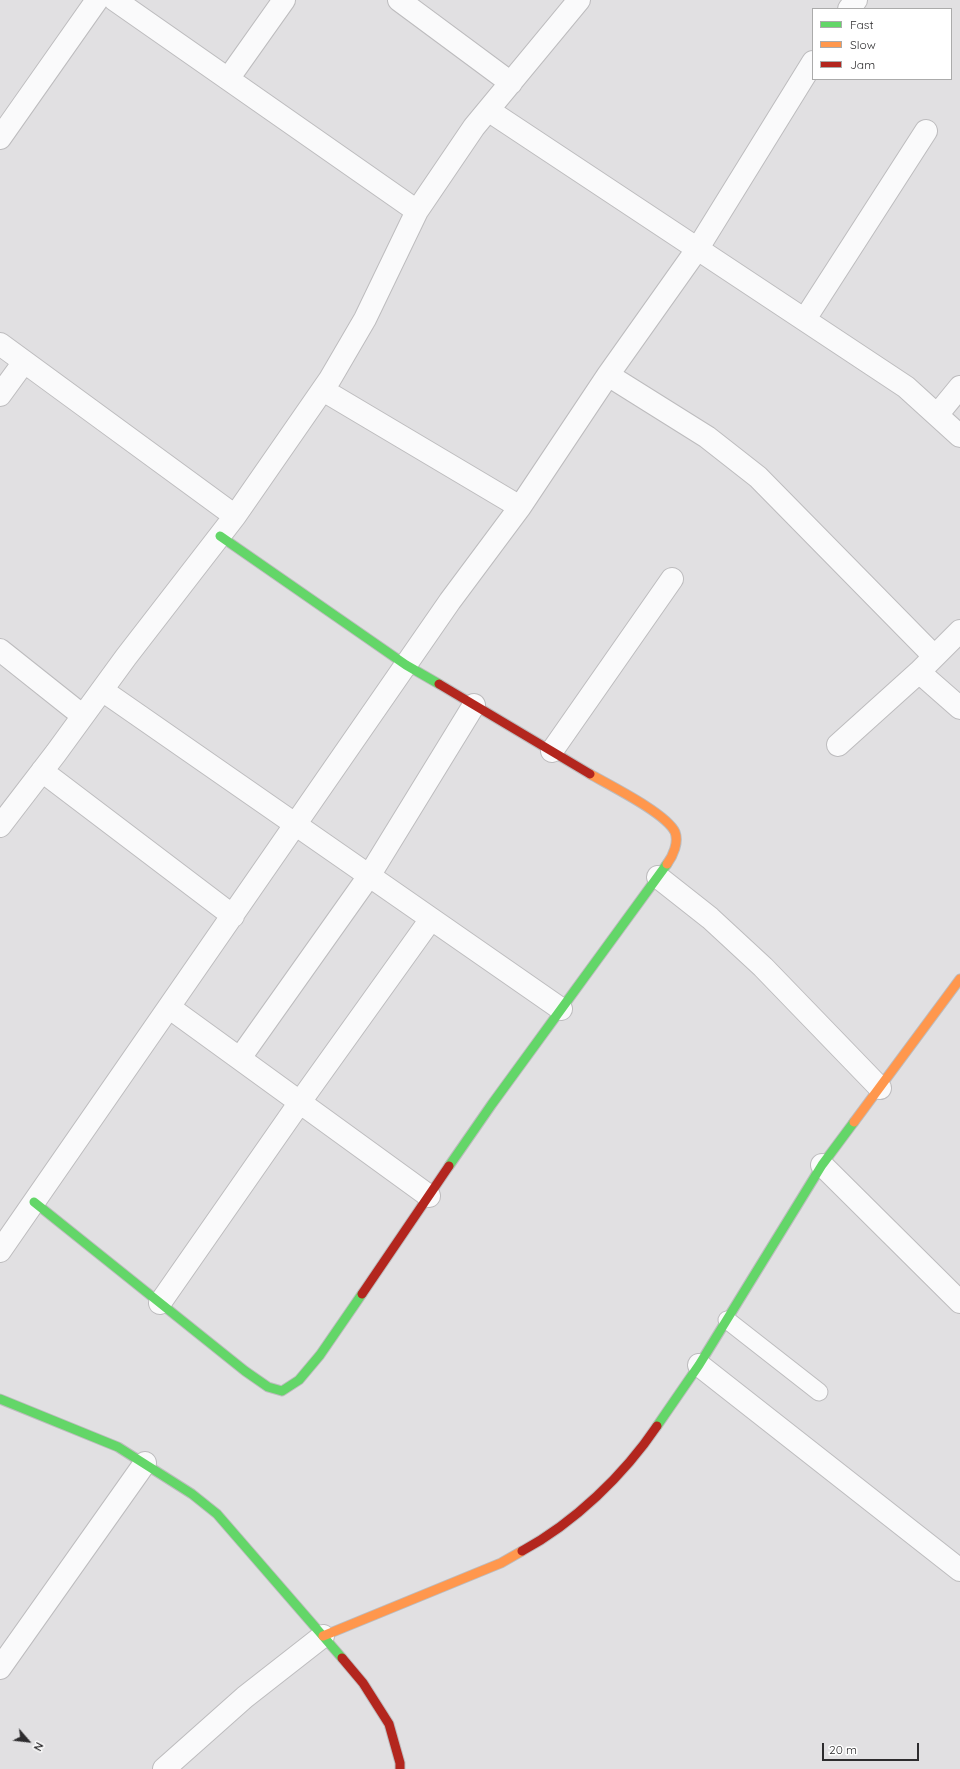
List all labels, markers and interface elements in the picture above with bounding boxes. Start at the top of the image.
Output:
legend [812,8,952,80]
text: Fast [850,17,874,32]
text: Slow [850,37,876,52]
text: Jam [850,57,875,72]
north arrow [8,1721,48,1761]
scale bar [824,1735,921,1761]
text: N [31,1740,47,1753]
text: 20 m [829,1742,857,1757]

